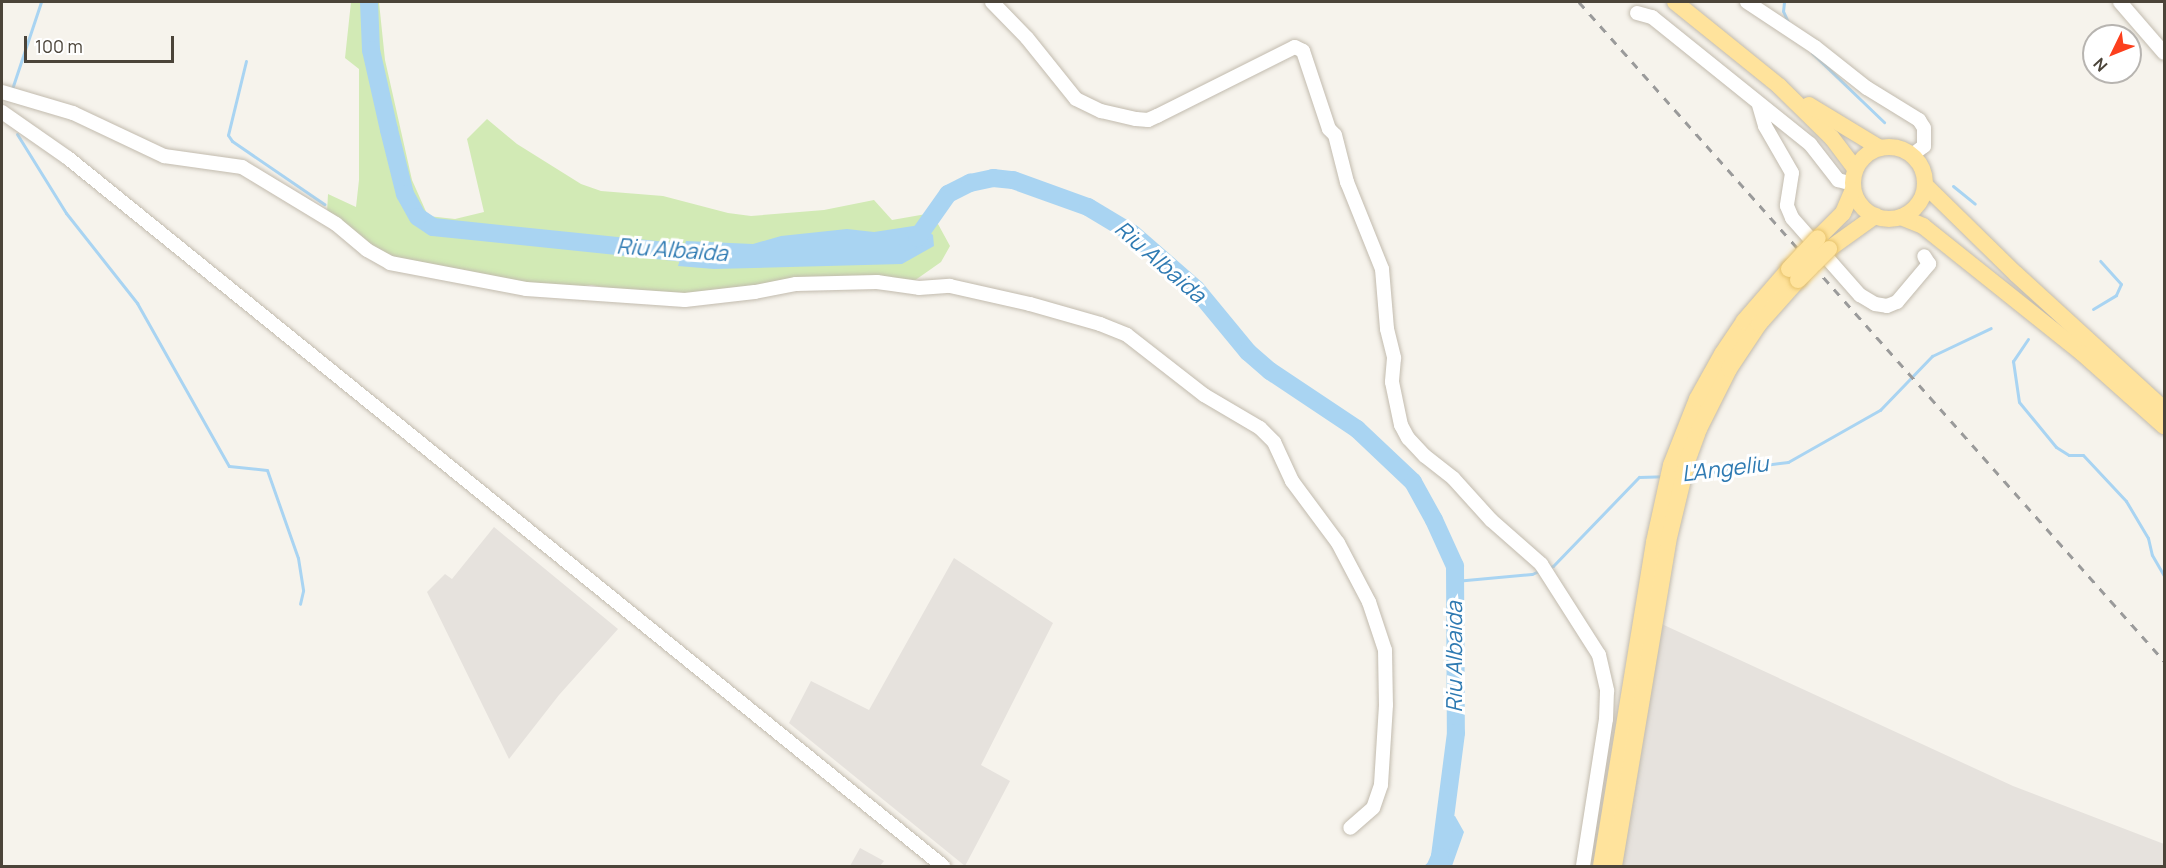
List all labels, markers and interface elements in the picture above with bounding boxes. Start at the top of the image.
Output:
scale bar [27,24,177,62]
north arrow [2082,24,2142,84]
text: 100 m [35,34,83,58]
text: N [2088,53,2112,77]
water label: Riu Albaida [1109,216,1211,308]
water label: Riu Albaida [616,233,728,267]
water label: L'Angeliu [1680,451,1770,487]
water label: Riu Albaida [1442,601,1468,713]

